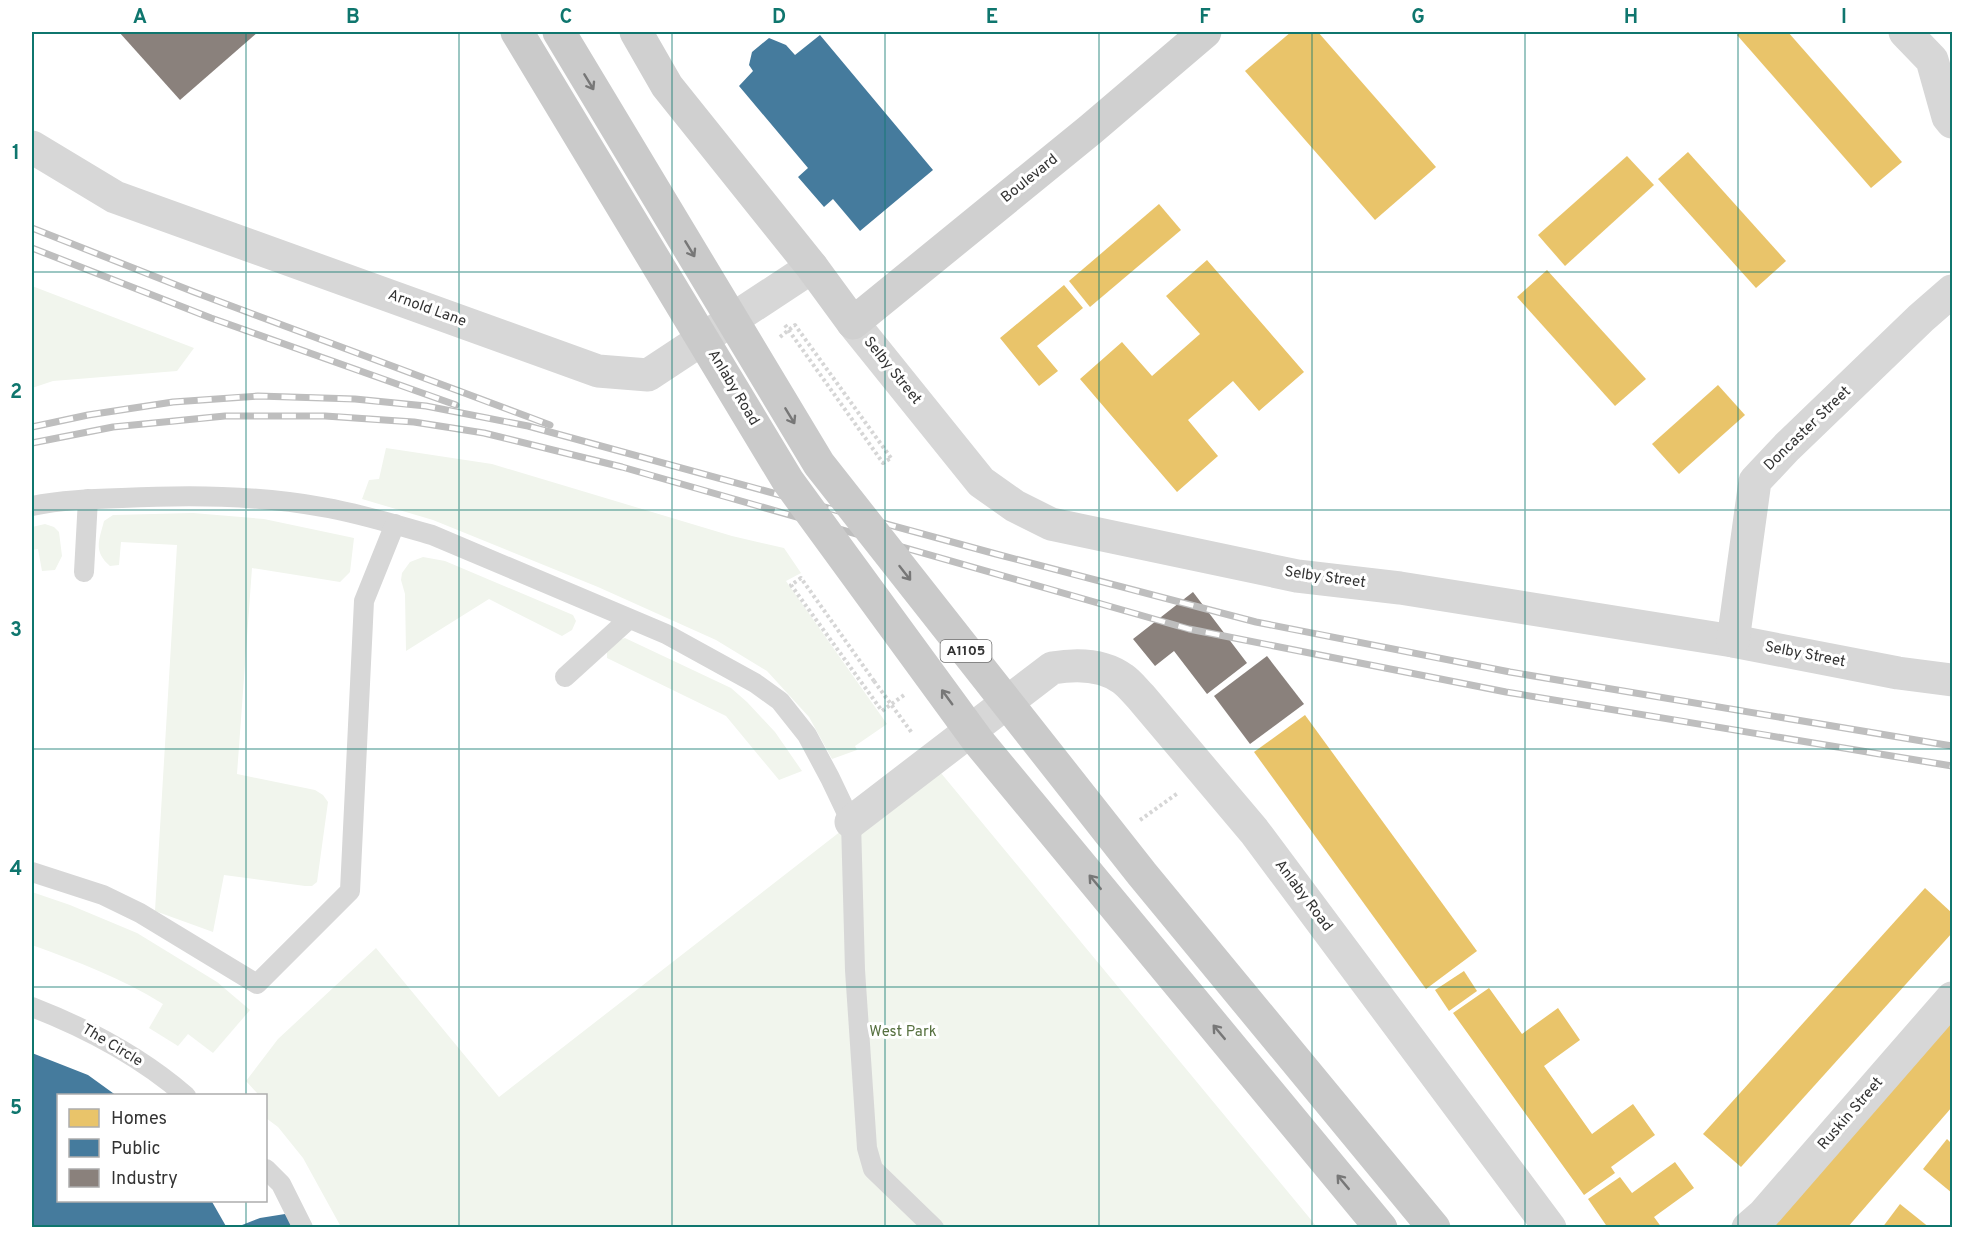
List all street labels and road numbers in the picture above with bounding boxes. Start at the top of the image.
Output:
street label: Boulevard [998,150,1062,208]
street label: Arnold Lane [385,286,469,332]
street label: Selby Street [859,333,925,409]
street label: Anlaby Road [703,347,763,429]
street label: Doncaster Street [1761,383,1855,475]
street label: Selby Street [1283,563,1367,593]
street label: Selby Street [1763,638,1847,672]
road number: A1105 [940,640,992,662]
street label: Anlaby Road [1270,856,1336,936]
street label: The Circle [78,1020,146,1072]
street label: Ruskin Street [1814,1074,1888,1154]

